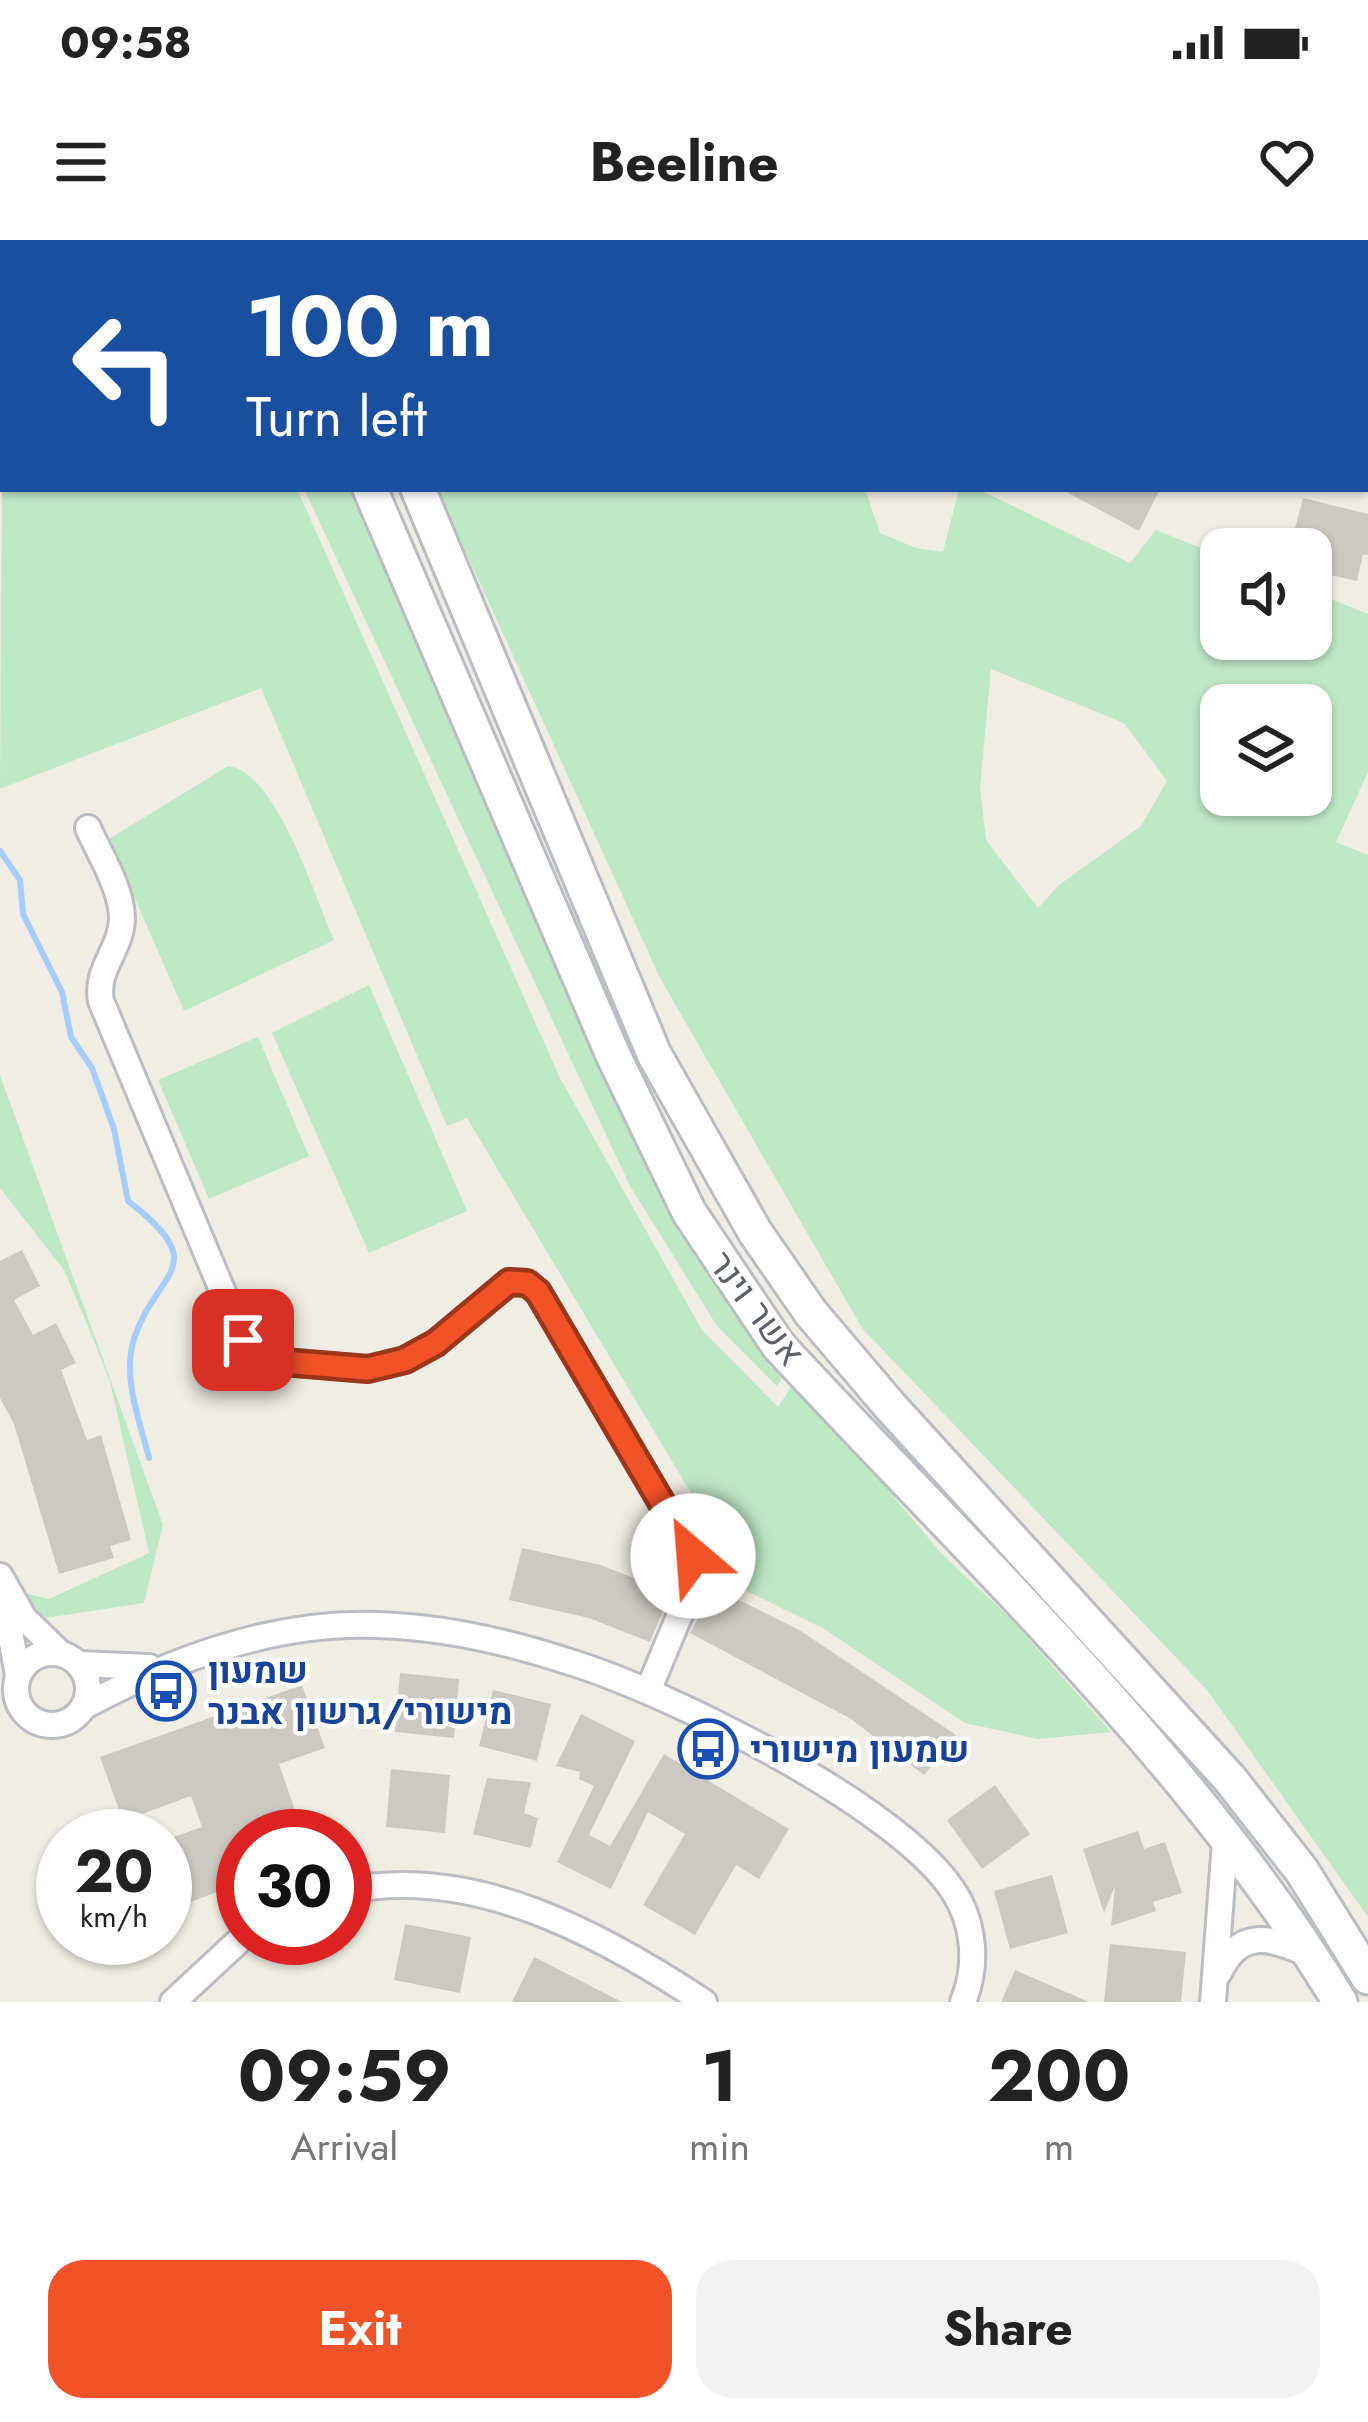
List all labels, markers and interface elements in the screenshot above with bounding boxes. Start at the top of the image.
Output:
text: 09:58 [60,10,192,75]
text: Beeline [589,123,779,201]
icon: menu [48,129,114,195]
icon: heart [1254,129,1320,195]
text: 100 m [246,266,494,388]
icon: left [48,288,204,444]
text: Turn left [246,378,427,456]
map controls [1200,528,1332,816]
button: sound [1200,528,1332,660]
button: layers [1200,684,1332,816]
street label: אשר וינר [696,1240,818,1376]
pin [192,1289,294,1391]
icon: arrive [210,1307,276,1373]
position arrow [630,1493,756,1619]
place label: שמעון מישורי/גרשון אבנר [208,1644,512,1737]
bus stop icon: שמעון מישורי/גרשון אבנר [135,1660,197,1722]
bus stop icon: שמעון מישורי [677,1718,739,1780]
place label: שמעון מישורי [750,1723,969,1775]
speed limit sign: 30 [216,1809,372,1965]
text: 20 [74,1828,154,1915]
text: km/h [80,1895,148,1938]
text: 09:59 [238,2024,451,2128]
text: 1 [701,2024,738,2128]
text: 200 [988,2024,1130,2128]
text: Arrival [291,2118,398,2175]
text: min [689,2118,750,2175]
text: m [1044,2118,1074,2175]
button: Exit [48,2260,672,2398]
button: Share [696,2260,1320,2398]

